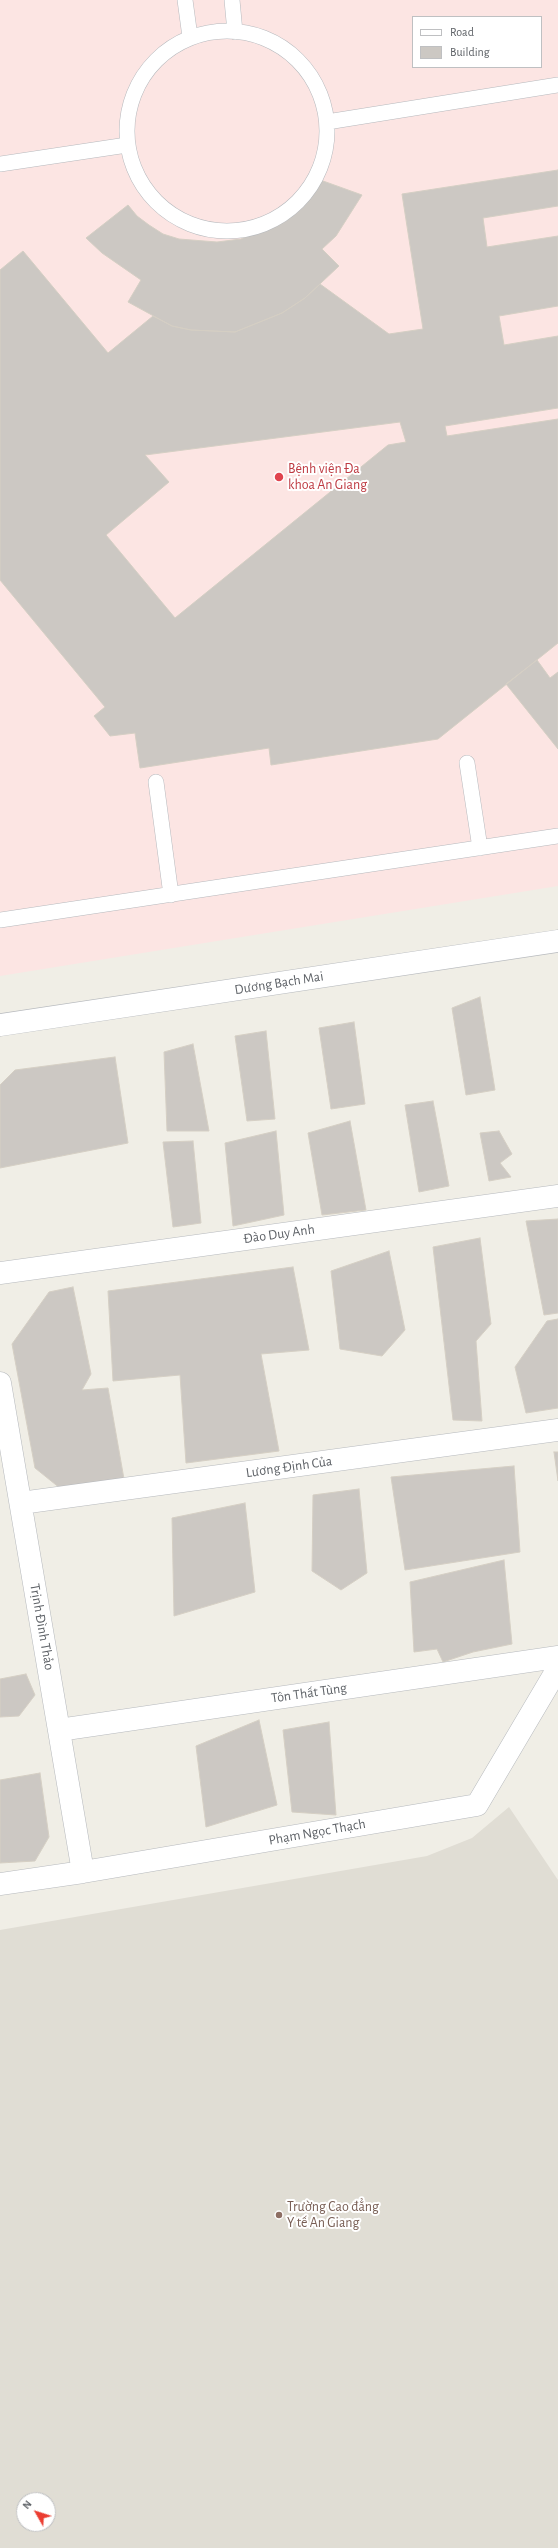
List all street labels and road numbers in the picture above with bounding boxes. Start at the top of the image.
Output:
street label: Dương Bạch Mai [233,968,325,998]
street label: Đào Duy Anh [242,1221,316,1247]
street label: Lương Định Của [245,1453,333,1481]
street label: Trịnh Đình Thảo [26,1582,58,1672]
street label: Tôn Thất Tùng [270,1679,348,1707]
street label: Phạm Ngọc Thạch [267,1815,367,1849]

